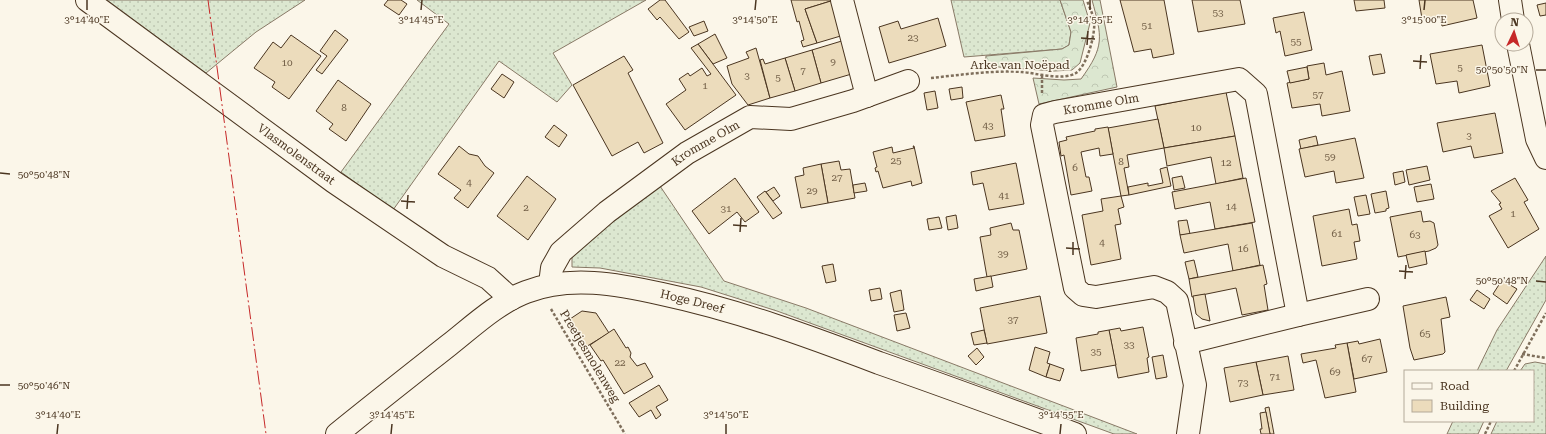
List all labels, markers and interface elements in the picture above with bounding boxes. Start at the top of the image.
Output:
house number: 53 [1212,7,1224,18]
north arrow [1494,12,1534,52]
text: 3°14'40"E [64,14,110,25]
text: 3°14'45"E [398,14,444,25]
text: 3°14'50"E [732,14,778,25]
text: 3°14'55"E [1067,14,1113,25]
text: 3°15'00"E [1401,14,1447,25]
text: N [1510,16,1520,29]
house number: 51 [1141,20,1153,31]
house number: 23 [907,32,919,43]
house number: 55 [1290,36,1302,47]
house number: 9 [830,56,836,67]
house number: 10 [281,57,293,68]
street label: Arke van Noëpad [970,58,1070,72]
house number: 5 [1457,62,1463,73]
text: 50°50'50"N [1476,64,1528,75]
house number: 7 [800,65,806,76]
house number: 3 [744,70,750,81]
house number: 5 [775,72,781,83]
house number: 1 [702,80,708,91]
house number: 57 [1312,89,1324,100]
street label: Kromme Olm [1062,90,1140,118]
house number: 8 [341,102,347,113]
street label: Kromme Olm [669,117,742,169]
house number: 43 [982,120,994,131]
street label: Vlasmolenstraat [255,121,338,188]
house number: 10 [1190,122,1202,133]
house number: 3 [1466,130,1472,141]
house number: 59 [1324,151,1336,162]
house number: 25 [890,155,902,166]
house number: 8 [1118,156,1124,167]
house number: 12 [1220,157,1232,168]
house number: 6 [1072,162,1078,173]
text: 50°50'48"N [18,169,70,180]
house number: 27 [831,172,843,183]
house number: 4 [466,177,472,188]
house number: 29 [806,185,818,196]
house number: 41 [998,190,1010,201]
house number: 14 [1225,201,1237,212]
house number: 2 [523,202,529,213]
house number: 31 [720,203,732,214]
house number: 1 [1510,208,1516,219]
house number: 61 [1331,228,1343,239]
house number: 63 [1409,229,1421,240]
house number: 4 [1099,237,1105,248]
house number: 16 [1237,243,1249,254]
house number: 39 [997,248,1009,259]
text: 50°50'48"N [1476,275,1528,286]
street label: Hoge Dreef [659,287,726,316]
street label: Preetjesmolenweg [557,307,623,405]
house number: 37 [1007,314,1019,325]
house number: 65 [1419,328,1431,339]
house number: 33 [1123,339,1135,350]
house number: 35 [1090,346,1102,357]
house number: 67 [1361,353,1373,364]
house number: 22 [614,357,626,368]
house number: 69 [1329,366,1341,377]
legend [1404,370,1534,422]
house number: 71 [1269,371,1281,382]
house number: 73 [1237,377,1249,388]
text: Road [1440,379,1470,393]
text: 50°50'46"N [18,380,70,391]
text: Building [1440,399,1489,413]
text: 3°14'40"E [35,409,81,420]
text: 3°14'45"E [369,409,415,420]
text: 3°14'50"E [703,409,749,420]
text: 3°14'55"E [1038,409,1084,420]

